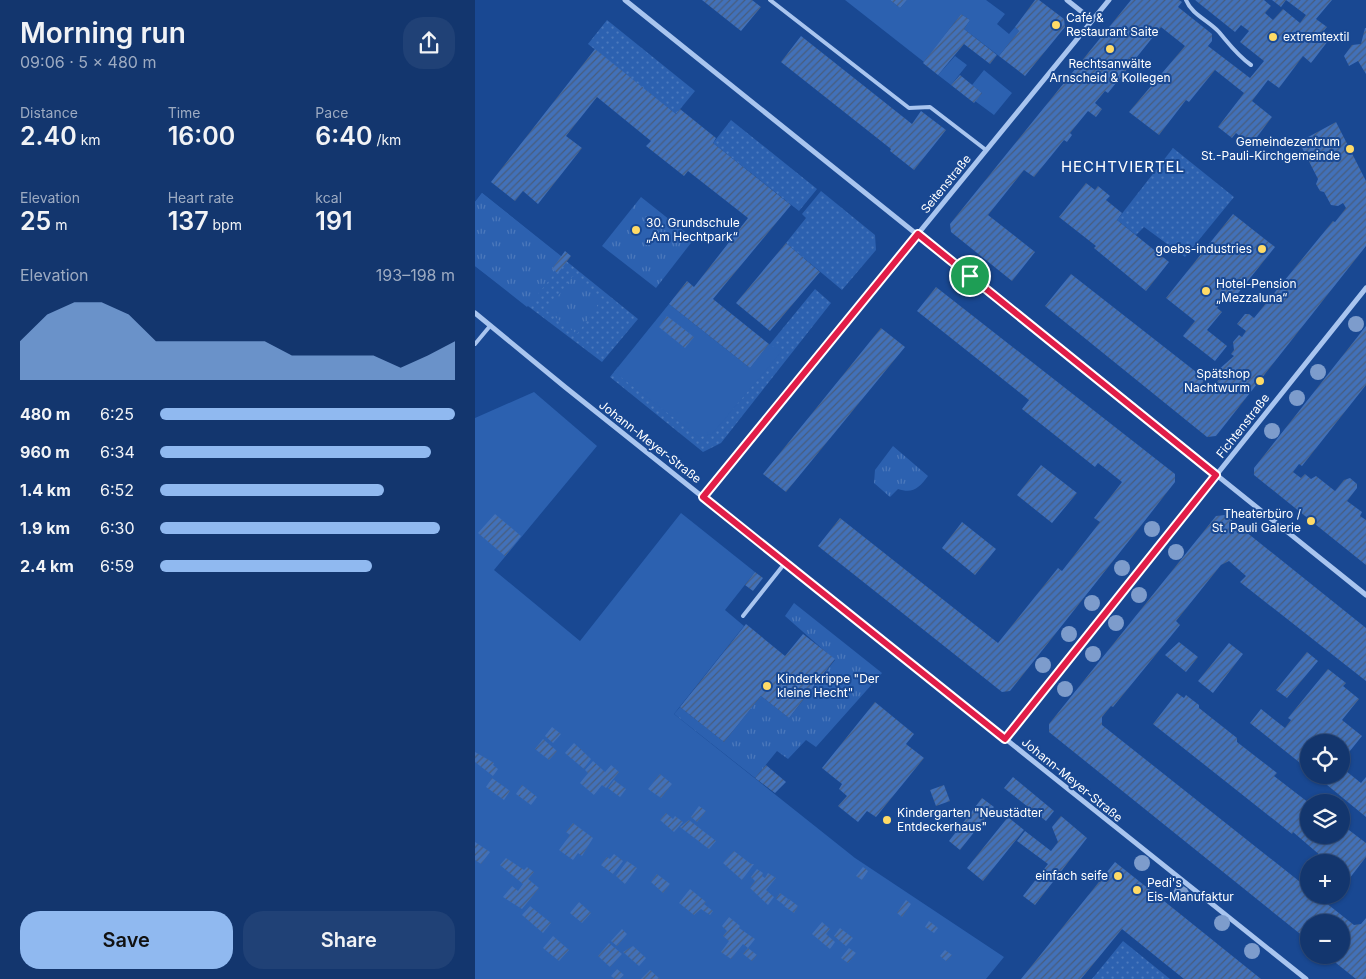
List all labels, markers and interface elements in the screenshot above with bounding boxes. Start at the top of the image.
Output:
place label: Café & Restaurant Saite [1066,10,1159,39]
text: Morning run [20,16,186,50]
button: share [403,17,455,69]
marker: Café & Restaurant Saite [1050,19,1062,31]
place label: extremtextil [1283,29,1349,44]
marker: extremtextil [1267,31,1279,43]
marker: Rechtsanwälte Arnscheid & Kollegen [1104,43,1116,55]
text: 09:06 · 5 × 480 m [20,52,156,72]
place label: Rechtsanwälte Arnscheid & Kollegen [1049,56,1171,85]
text: Distance [20,104,78,121]
text: Time [168,104,201,121]
text: Pace [315,104,348,121]
text: 2.40 [20,121,77,151]
text: 16:00 [168,121,235,151]
text: 6:40 [315,121,372,151]
text: km [77,131,101,148]
text: /km [372,131,401,148]
place label: Gemeindezentrum St.-Pauli-Kirchgemeinde [1201,134,1340,163]
marker: Gemeindezentrum St.-Pauli-Kirchgemeinde [1344,143,1356,155]
street label: Seitenstraße [917,151,974,216]
district label: HECHTVIERTEL [1061,157,1185,176]
text: Elevation [20,189,80,206]
text: Heart rate [168,189,234,206]
text: kcal [315,189,342,206]
text: 25 [20,206,51,236]
text: 137 [168,206,209,236]
text: 191 [315,206,352,236]
place label: 30. Grundschule „Am Hechtpark“ [646,215,740,244]
text: m [51,216,68,233]
text: bpm [209,216,242,233]
marker: 30. Grundschule „Am Hechtpark“ [630,224,642,236]
place label: goebs-industries [1156,241,1252,256]
marker: goebs-industries [1256,243,1268,255]
pin [949,255,991,297]
icon: arrive [956,262,984,290]
text: Elevation [20,265,89,285]
text: 193–198 m [376,265,455,285]
place label: Hotel-Pension „Mezzaluna“ [1216,276,1297,305]
marker: Hotel-Pension „Mezzaluna“ [1200,285,1212,297]
place label: Spätshop Nachtwurm [1184,366,1250,395]
marker: Spätshop Nachtwurm [1254,375,1266,387]
street label: Fichtenstraße [1213,390,1272,461]
street label: Johann-Meyer-Straße [596,397,704,486]
text: 480 m [20,404,70,424]
text: 6:25 [100,404,134,424]
text: 960 m [20,442,70,462]
text: 6:34 [100,442,135,462]
text: 1.4 km [20,480,71,500]
text: 6:52 [100,480,134,500]
place label: Theaterbüro / St. Pauli Galerie [1212,506,1302,535]
marker: Theaterbüro / St. Pauli Galerie [1305,515,1317,527]
text: 1.9 km [20,518,70,538]
text: 6:30 [100,518,135,538]
text: 2.4 km [20,556,74,576]
text: 6:59 [100,556,134,576]
place label: Kinderkrippe "Der kleine Hecht" [777,671,880,700]
marker: Kinderkrippe "Der kleine Hecht" [761,680,773,692]
street label: Johann-Meyer-Straße [1019,734,1126,825]
map controls [1300,734,1350,964]
button: locate [1300,734,1350,784]
button: layers [1300,794,1350,844]
place label: Kindergarten "Neustädter Entdeckerhaus" [897,805,1043,834]
marker: Kindergarten "Neustädter Entdeckerhaus" [881,814,893,826]
button: + [1300,854,1350,904]
place label: einfach seife [1035,868,1108,883]
marker: einfach seife [1112,870,1124,882]
place label: Pedi's Eis-Manufaktur [1147,875,1234,904]
marker: Pedi's Eis-Manufaktur [1131,884,1143,896]
button: Save [20,911,233,969]
button: Share [243,911,455,969]
button: − [1300,914,1350,964]

